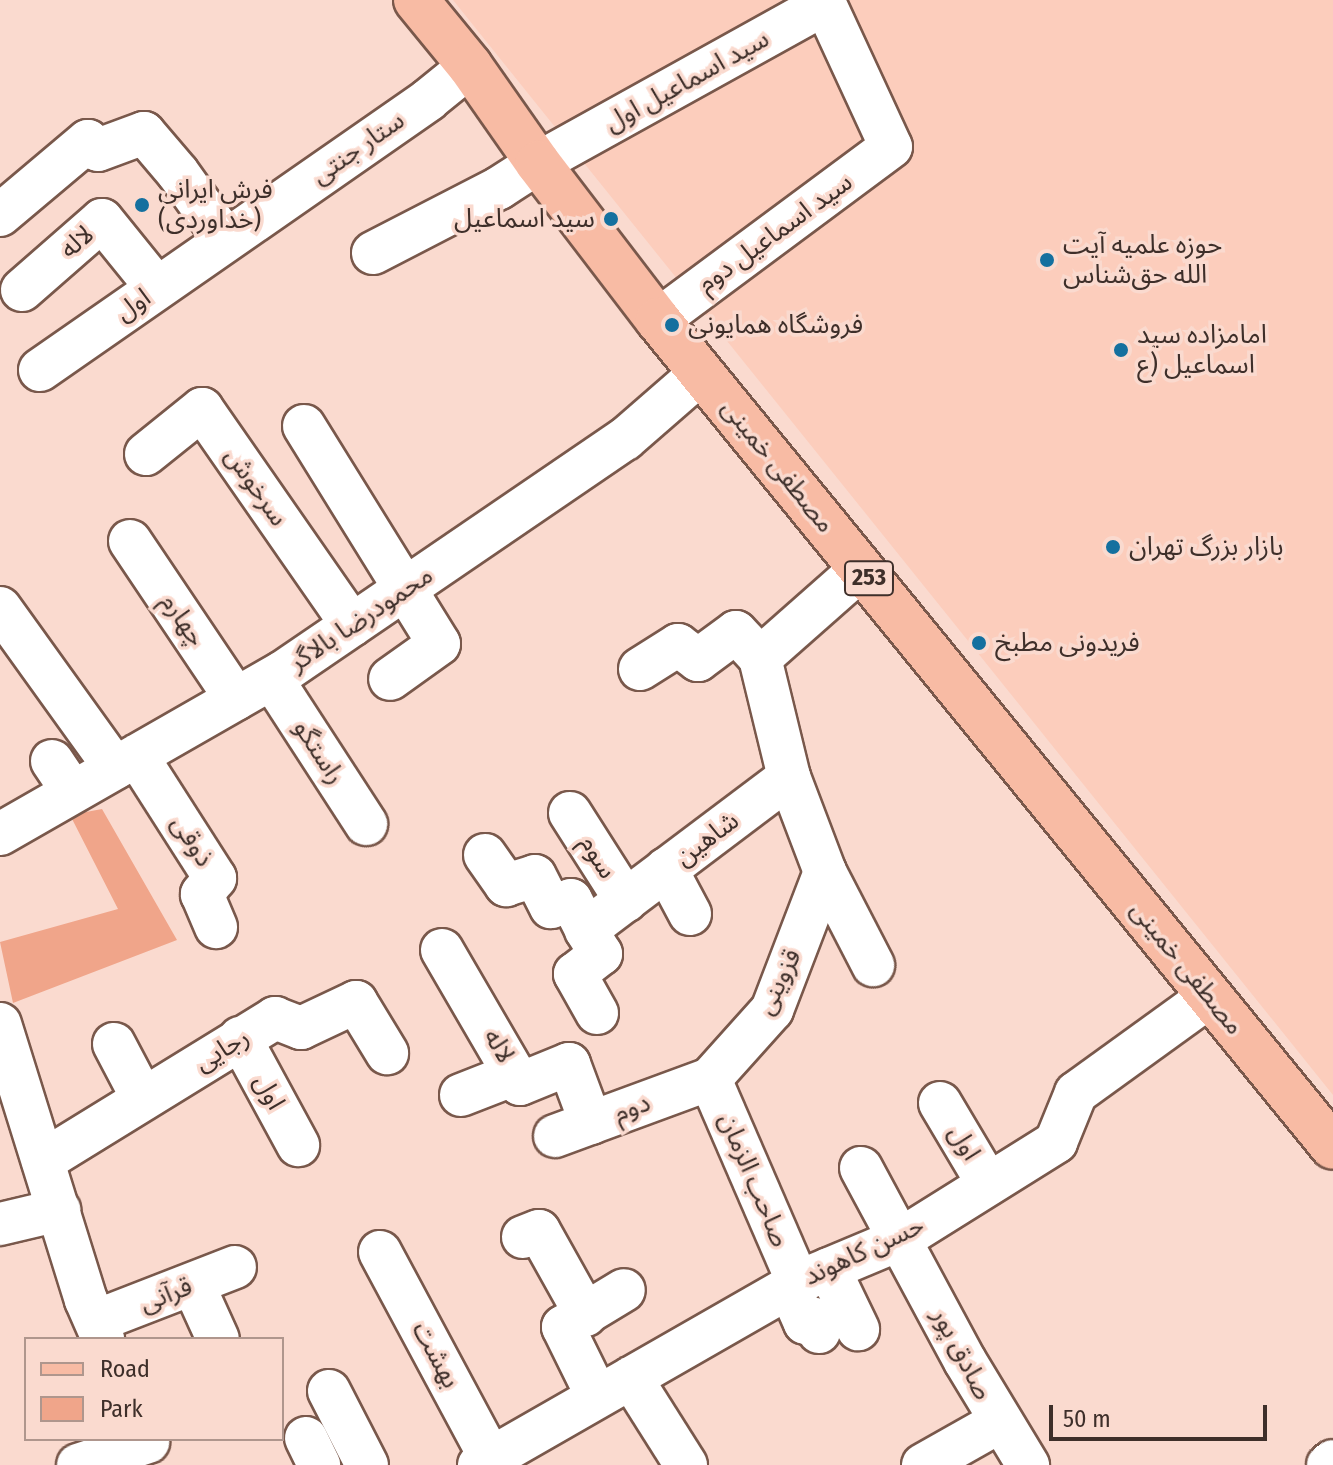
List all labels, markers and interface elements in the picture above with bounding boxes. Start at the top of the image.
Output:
street label: سید اسماعیل اول [599,23,775,139]
street label: ستار جنتی [305,105,411,191]
street label: سید اسماعیل دوم [692,166,858,300]
place label: فرش ایرانی (خداوردی) [158,174,273,236]
marker: فرش ایرانی (خداوردی) [133,196,151,214]
place label: سید اسماعیل [454,203,595,235]
marker: سید اسماعیل [602,210,620,228]
street label: لاله [54,219,100,265]
place label: حوزه علمیه آیت الله حق‌شناس [1063,229,1222,290]
marker: حوزه علمیه آیت الله حق‌شناس [1038,251,1056,269]
street label: اول [109,282,157,328]
place label: فروشگاه همایونی [688,309,863,341]
marker: فروشگاه همایونی [663,316,681,334]
place label: امامزاده سید اسماعیل (ع [1137,319,1267,380]
marker: امامزاده سید اسماعیل (ع [1112,341,1130,359]
street label: مصطفی خمینی [715,393,841,539]
street label: سرخوش [218,442,294,532]
place label: بازار بزرگ تهران [1129,531,1284,563]
marker: بازار بزرگ تهران [1104,538,1122,556]
road number: 253 [843,558,895,598]
street label: محمودرضا بالاگر [283,560,439,678]
street label: چهارم [154,588,212,652]
place label: فریدونی مطبخ [995,627,1140,659]
marker: فریدونی مطبخ [970,634,988,652]
street label: راستگو [287,714,351,790]
street label: شاهین [669,805,745,873]
street label: ذوقی [164,810,220,872]
street label: سوم [573,830,623,884]
street label: مصطفی خمینی [1124,895,1250,1041]
street label: قزوینی [750,944,808,1020]
street label: رجایی [189,1022,255,1078]
street label: لاله [477,1023,521,1069]
street label: اول [247,1069,291,1115]
street label: دوم [609,1087,655,1129]
street label: صاحب الزمان [712,1108,796,1252]
street label: اول [941,1120,987,1166]
street label: حسن کاهوند [799,1210,929,1292]
street label: قرآنی [135,1271,197,1319]
street label: صادق پور [925,1303,999,1405]
street label: بهشت [406,1316,466,1394]
legend [24,1337,284,1441]
text: Road [100,1355,150,1383]
scale bar [1053,1389,1271,1439]
text: Park [100,1395,143,1423]
text: 50 m [1063,1405,1111,1433]

